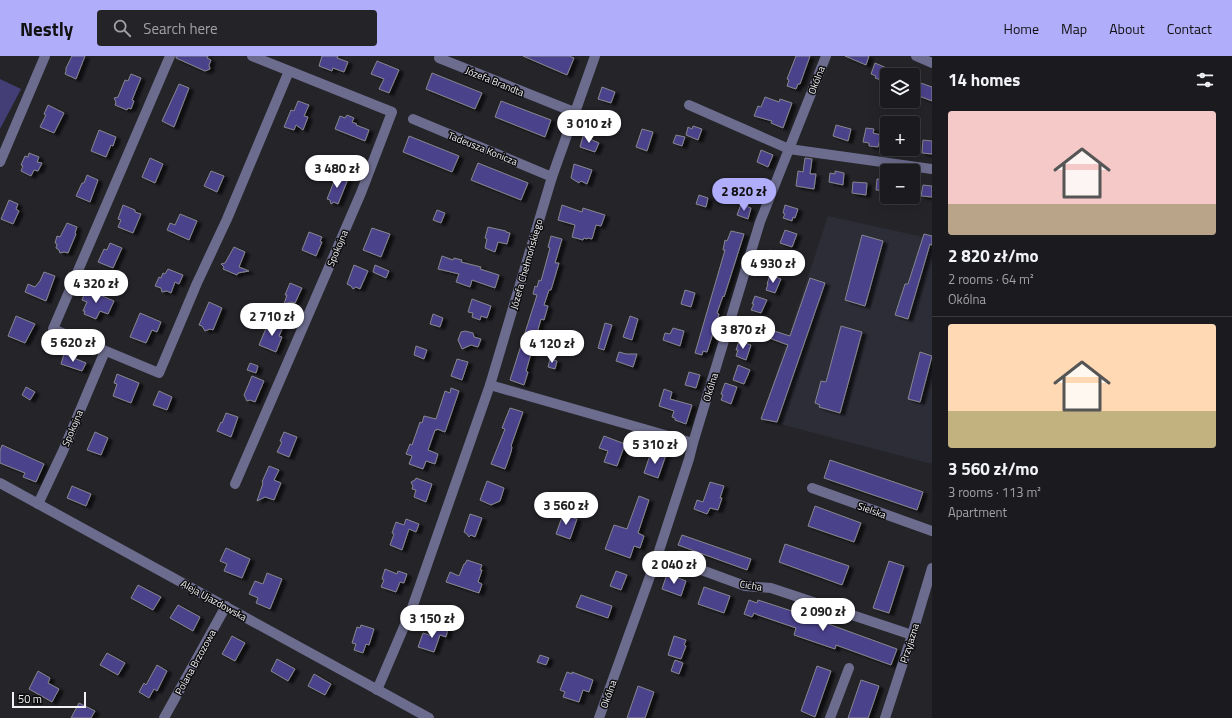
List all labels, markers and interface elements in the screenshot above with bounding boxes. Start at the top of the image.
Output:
search box [97,10,377,46]
text: Nestly [20,14,73,43]
icon: search [111,17,133,39]
text: Search here [143,17,218,40]
text: Home [1004,18,1039,39]
text: Map [1061,18,1087,39]
text: About [1109,18,1145,39]
text: Contact [1167,18,1212,39]
street label: Józefa Brandta [463,63,526,100]
street label: Okólna [804,64,829,97]
text: 14 homes [948,67,1020,93]
map controls [880,68,920,204]
button: layers [880,68,920,108]
icon: filters [1194,69,1216,91]
pin: 3 010 zł [548,110,630,144]
text: 3 010 zł [566,113,612,133]
button: + [880,116,920,156]
street label: Tadeusza Konicza [446,128,520,169]
icon: home [1046,137,1118,209]
pin: 3 480 zł [296,155,378,189]
text: 3 480 zł [314,158,360,178]
button: − [880,164,920,204]
pin: 2 820 zł [703,178,785,212]
text: 2 820 zł [721,181,767,201]
street label: Józefa Chełmońskiego [506,217,547,311]
street label: Spokojna [323,228,352,269]
text: 2 820 zł/mo [948,243,1039,269]
pin: 4 930 zł [732,250,814,284]
text: 4 930 zł [750,253,796,273]
text: 2 rooms · 64 m² [948,269,1034,289]
pin: 4 320 zł [55,270,137,304]
text: 4 320 zł [73,273,119,293]
text: Okólna [948,289,986,309]
pin: 2 710 zł [231,303,313,337]
text: 2 710 zł [249,306,295,326]
pin: 3 870 zł [702,316,784,350]
text: 3 870 zł [720,319,766,339]
pin: 5 620 zł [32,329,114,363]
pin: 4 120 zł [511,330,593,364]
text: 5 620 zł [50,332,96,352]
text: 4 120 zł [529,333,575,353]
icon: home [1046,350,1118,422]
street label: Okólna [699,371,722,403]
street label: Spokojna [58,408,87,449]
pin: 5 310 zł [614,431,696,465]
text: 5 310 zł [632,434,678,454]
text: 3 560 zł/mo [948,456,1039,482]
text: 3 rooms · 113 m² [948,482,1041,502]
pin: 3 560 zł [525,492,607,526]
text: 3 560 zł [543,495,589,515]
street label: Sielska [855,498,888,523]
text: Apartment [948,502,1007,522]
pin: 2 040 zł [633,551,715,585]
text: 2 040 zł [651,554,697,574]
street label: Aleja Ujazdowska [178,576,249,625]
street label: Cicha [739,576,763,595]
pin: 2 090 zł [782,598,864,632]
text: 2 090 zł [800,601,846,621]
pin: 3 150 zł [391,605,473,639]
text: 3 150 zł [409,608,455,628]
street label: Przyjazna [896,621,923,665]
street label: Polana Brzozowa [171,627,220,698]
street label: Okólna [596,678,621,710]
scale bar [12,690,86,709]
text: 50 m [18,691,42,707]

